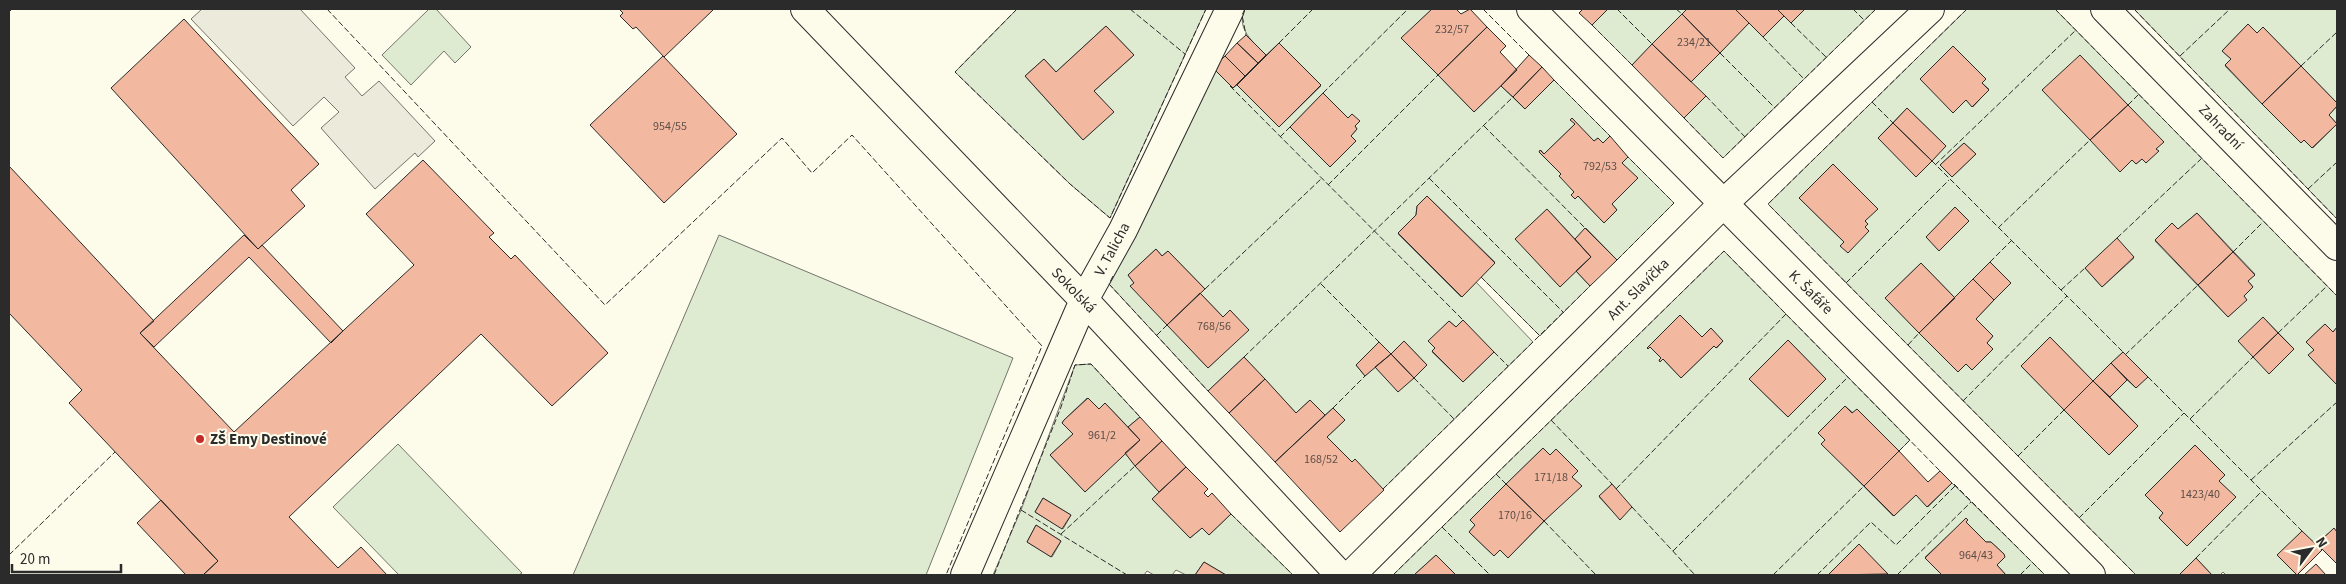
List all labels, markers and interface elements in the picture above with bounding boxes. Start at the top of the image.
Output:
house number: 232/57 [1435,21,1469,38]
house number: 234/21 [1677,34,1711,51]
street label: Zahradní [2194,100,2249,156]
house number: 954/55 [653,118,687,135]
house number: 792/53 [1583,158,1617,175]
street label: V. Talicha [1090,219,1135,280]
street label: Ant. Slavíčka [1603,254,1674,325]
street label: Sokolská [1047,263,1101,318]
street label: K. Šafáře [1784,265,1838,319]
house number: 768/56 [1197,318,1231,335]
house number: 961/2 [1088,427,1116,444]
place label: ZŠ Emy Destinové [210,429,327,450]
marker: ZŠ Emy Destinové [194,433,206,445]
house number: 168/52 [1304,451,1338,468]
house number: 171/18 [1534,469,1568,486]
house number: 1423/40 [2180,486,2220,503]
house number: 170/16 [1498,507,1532,524]
north arrow [2286,524,2336,574]
text: N [2310,533,2332,552]
scale bar [12,542,121,574]
house number: 964/43 [1959,547,1993,564]
text: 20 m [20,549,50,570]

